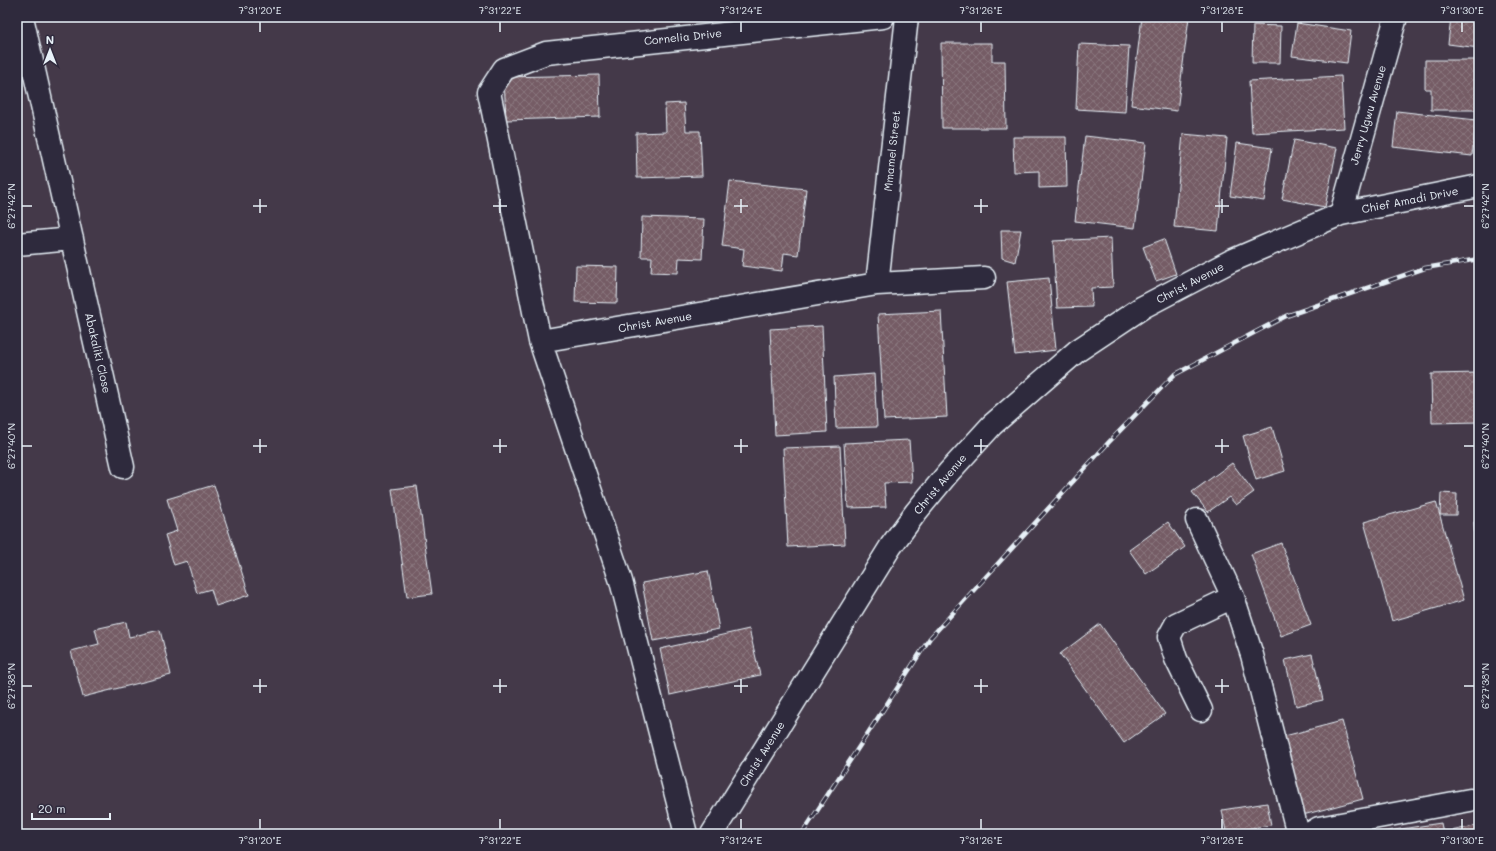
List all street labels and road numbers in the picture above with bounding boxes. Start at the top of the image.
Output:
street label: Cornelia Drive [643,25,723,48]
street label: Jerry Ugwu Avenue [1346,63,1389,166]
street label: Mmamel Street [880,110,903,192]
street label: Chief Amadi Drive [1360,183,1460,216]
street label: Christ Avenue [1153,258,1226,307]
street label: Christ Avenue [617,308,693,335]
street label: Abakaliki Close [82,311,115,395]
street label: Christ Avenue [910,450,969,517]
street label: Christ Avenue [735,718,788,789]

